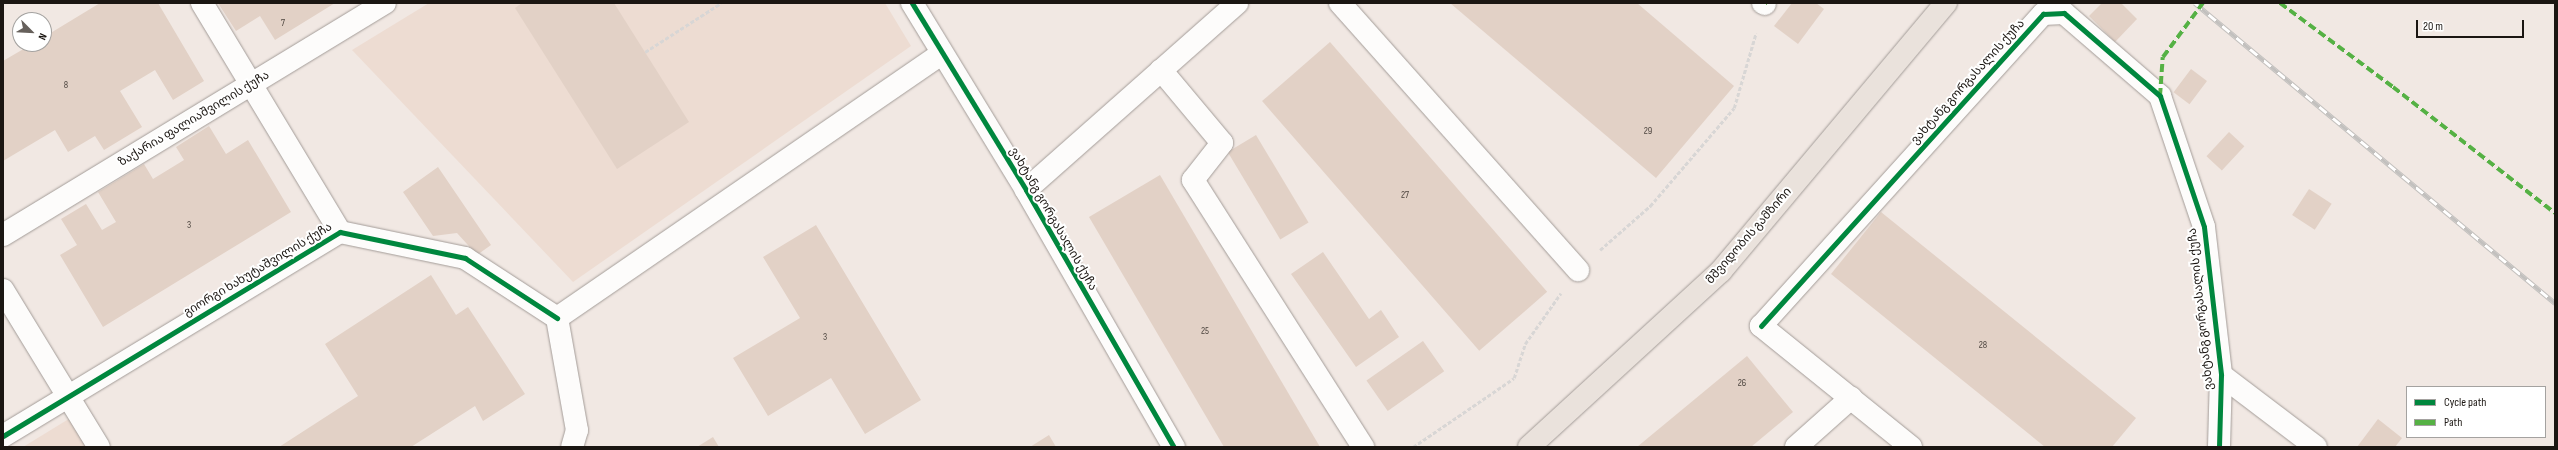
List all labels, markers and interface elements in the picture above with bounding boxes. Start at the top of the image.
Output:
north arrow [12,12,52,52]
scale bar [2418,12,2526,38]
street label: ვახტანგ გორგასალის ქუჩა [1908,17,2028,147]
house number: 7 [281,18,285,30]
text: 20 m [2423,19,2443,34]
text: N [35,31,50,42]
street label: ზაქარია ფალიაშვილის ქუჩა [116,68,272,170]
house number: 8 [64,80,68,92]
house number: 29 [1644,126,1652,138]
street label: ვახტანგ გორგასალის ქუჩა [1006,145,1100,293]
street label: მშვიდობის გამზირი [1703,185,1795,287]
house number: 27 [1401,190,1409,202]
street label: გიორგი ხახუტაშვილის ქუჩა [181,220,335,320]
house number: 3 [187,220,191,232]
street label: ვახტანგ გორგასალის ქუჩა [2185,227,2217,391]
house number: 25 [1201,326,1209,338]
house number: 3 [823,332,827,344]
house number: 28 [1979,340,1987,352]
house number: 26 [1738,378,1746,390]
legend [2406,386,2546,438]
text: Cycle path [2444,395,2486,410]
text: Path [2444,415,2462,430]

